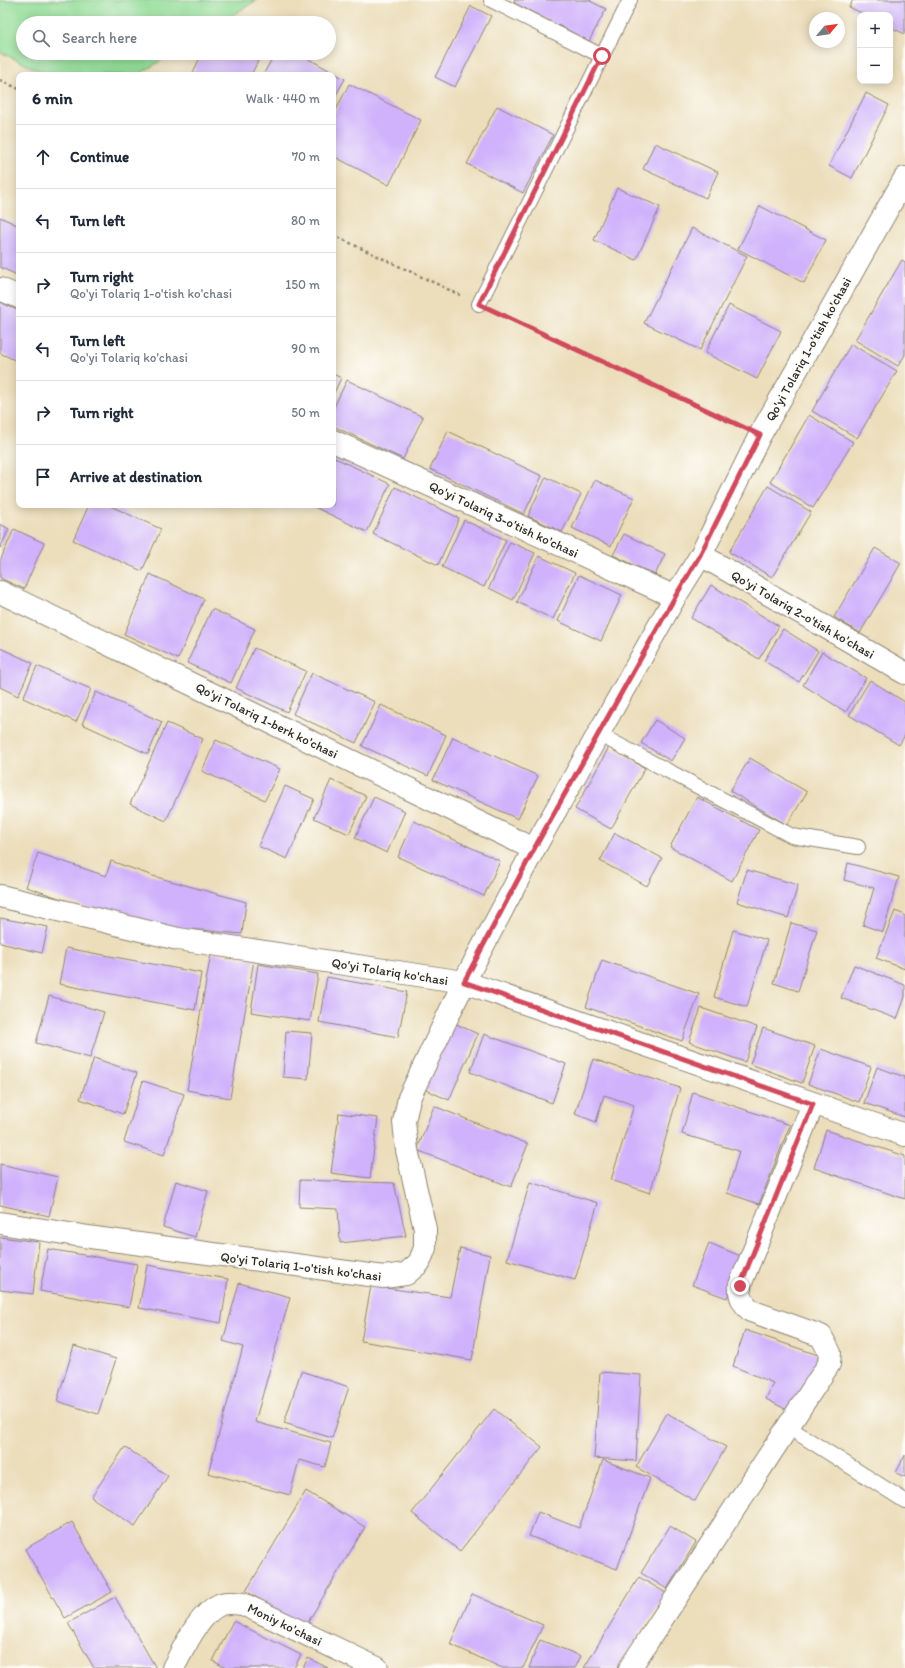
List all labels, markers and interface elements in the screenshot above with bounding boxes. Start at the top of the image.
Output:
north arrow [809,12,845,48]
map controls [857,12,893,84]
button: + [857,12,893,48]
search box [16,16,336,60]
icon: search [30,27,52,49]
text: Search here [62,29,137,47]
route start [593,47,611,65]
button: − [857,48,893,84]
text: 6 min [32,88,73,108]
text: Walk · 440 m [246,91,320,106]
icon: ahead [32,146,54,168]
text: Continue [70,148,129,166]
text: 70 m [292,149,320,164]
icon: left [32,210,54,232]
text: Turn left [70,212,125,230]
text: 80 m [291,213,320,228]
text: Turn right [70,268,134,286]
icon: right [32,274,54,296]
street label: Qo'yi Tolariq 1-o'tish ko'chasi [763,275,854,424]
text: 150 m [285,277,320,292]
text: Qo'yi Tolariq 1-o'tish ko'chasi [70,286,232,301]
text: Turn left [70,332,125,350]
icon: left [32,338,54,360]
text: 90 m [291,341,320,356]
text: Qo'yi Tolariq ko'chasi [70,350,188,365]
icon: right [32,402,54,424]
text: Turn right [70,404,134,422]
text: 50 m [291,405,320,420]
icon: arrive [32,466,54,488]
text: Arrive at destination [70,468,202,486]
street label: Qo'yi Tolariq 3-o'tish ko'chasi [427,478,581,561]
street label: Qo'yi Tolariq 2-o'tish ko'chasi [728,567,877,662]
street label: Qo'yi Tolariq 1-berk ko'chasi [193,679,340,762]
street label: Qo'yi Tolariq ko'chasi [331,955,449,988]
street label: Qo'yi Tolariq 1-o'tish ko'chasi [220,1249,382,1284]
route end [731,1277,749,1295]
street label: Moniy ko'chasi [245,1600,324,1649]

